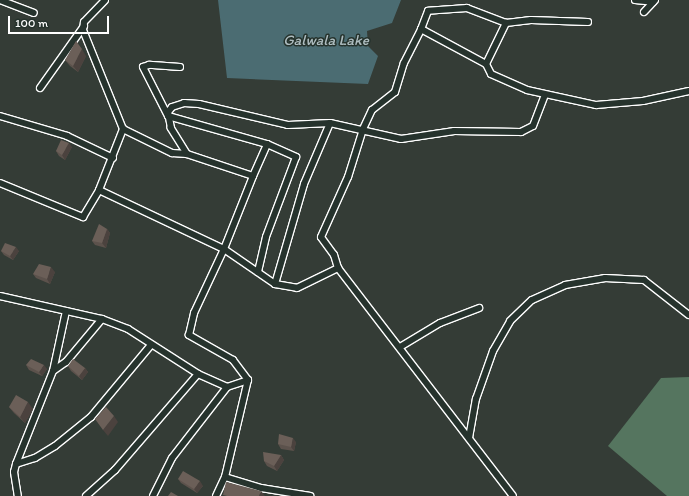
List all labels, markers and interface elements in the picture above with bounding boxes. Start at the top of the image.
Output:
scale bar [10,8,111,34]
text: 100 m [15,16,48,30]
water label: Galwala Lake [283,32,369,50]

